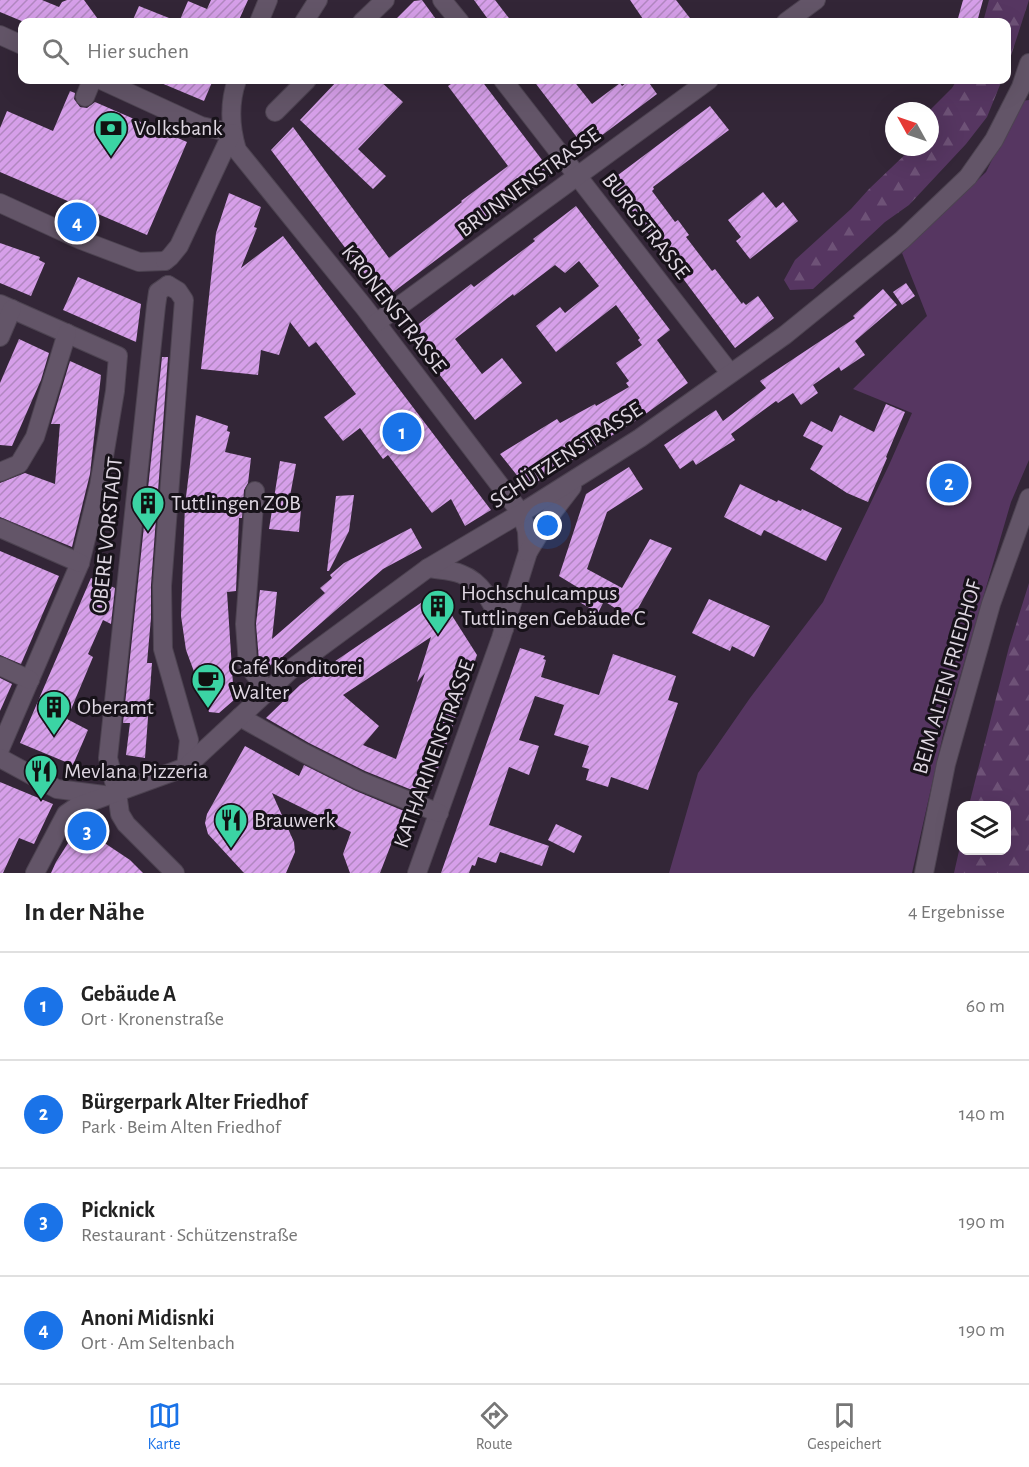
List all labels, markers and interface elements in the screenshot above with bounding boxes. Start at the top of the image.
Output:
search box [18,18,1011,84]
icon: search [39,35,72,68]
text: Hier suchen [87,40,189,62]
north arrow [885,102,939,156]
bank icon: Volksbank [93,110,129,157]
place label: Volksbank [134,117,222,139]
street label: BRUNNENSTRASSE [454,123,605,241]
street label: BURGSTRASSE [598,169,694,283]
pin: 4 [58,200,97,244]
street label: KRONENSTRASSE [337,241,451,377]
street label: SCHÜTZENSTRASSE [486,398,646,512]
pin: 1 [382,410,422,454]
street label: OBERE VORSTADT [88,455,126,614]
pin: 2 [930,460,968,506]
building icon: Tuttlingen ZOB [130,485,166,532]
place label: Tuttlingen ZOB [171,492,301,514]
your location [533,511,562,540]
street label: BEIM ALTEN FRIEDHOF [909,577,985,777]
place label: Hochschulcampus Tuttlingen Gebäude C [461,582,646,629]
building icon: Hochschulcampus Tuttlingen Gebäude C [420,588,456,635]
place label: Café Konditorei Walter [231,656,362,703]
street label: KATHARINENSTRASSE [390,657,478,851]
cafe icon: Café Konditorei Walter [190,662,226,709]
building icon: Oberamt [36,689,72,736]
place label: Oberamt [77,696,154,718]
restaurant icon: Mevlana Pizzeria [23,753,59,800]
place label: Mevlana Pizzeria [64,760,208,782]
map controls [957,801,1011,855]
button: layers [957,801,1011,855]
restaurant icon: Brauwerk [213,802,249,849]
pin: 3 [68,808,106,854]
place label: Brauwerk [254,809,335,831]
text: In der Nähe [24,899,144,925]
text: 4 Ergebnisse [908,902,1005,922]
text: Gebäude A [81,983,176,1005]
text: 1 [40,996,47,1016]
text: 60 m [966,996,1005,1016]
text: Ort · Kronenstraße [81,1009,224,1029]
text: Bürgerpark Alter Friedhof [81,1091,307,1113]
text: 2 [39,1104,48,1124]
text: 140 m [959,1104,1005,1124]
text: Park · Beim Alten Friedhof [81,1117,281,1137]
text: Picknick [81,1199,155,1221]
text: 3 [39,1212,48,1232]
text: 190 m [959,1212,1005,1232]
text: Restaurant · Schützenstraße [81,1225,298,1245]
text: Anoni Midisnki [81,1307,214,1329]
text: 4 [38,1320,49,1340]
text: 190 m [959,1320,1005,1340]
text: Ort · Am Seltenbach [81,1333,235,1353]
tab: Karte [148,1399,181,1454]
tab: Route [476,1399,512,1454]
tab: Gespeichert [807,1399,881,1454]

